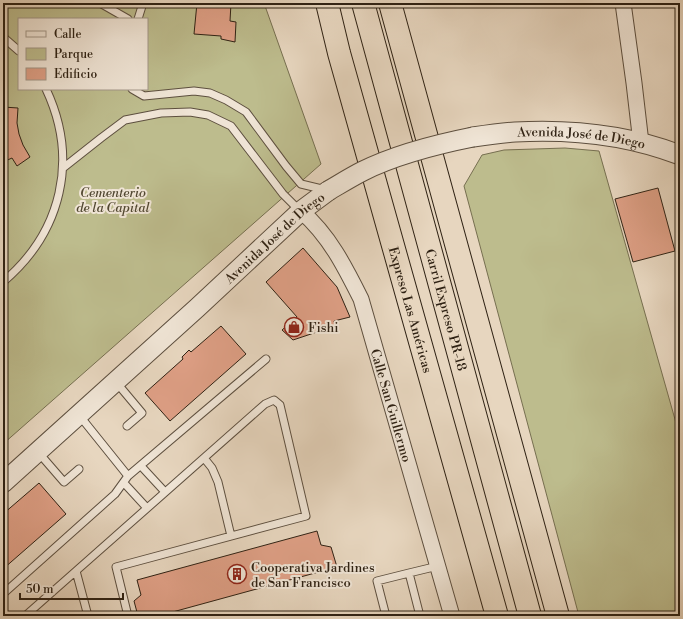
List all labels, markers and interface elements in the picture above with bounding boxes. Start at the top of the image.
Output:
legend [18,18,148,90]
text: Calle [54,27,81,42]
text: Parque [54,47,93,62]
text: Edificio [54,67,97,82]
street label: Avenida José de Diego [516,124,647,153]
park label: Cementerio de la Capital [76,185,151,216]
street label: Avenida José de Diego [221,189,328,288]
street label: Expreso Las Américas [385,245,435,375]
street label: Carril Expreso PR-18 [421,247,470,373]
shop icon: Fishi [283,316,305,338]
place label: Fishi [308,320,338,336]
street label: Calle San Guillermo [367,347,414,464]
place label: Cooperativa Jardines de San Francisco [251,560,375,591]
building icon: Cooperativa Jardines de San Francisco [226,563,248,585]
scale bar [20,575,123,601]
text: 50 m [26,582,54,597]

